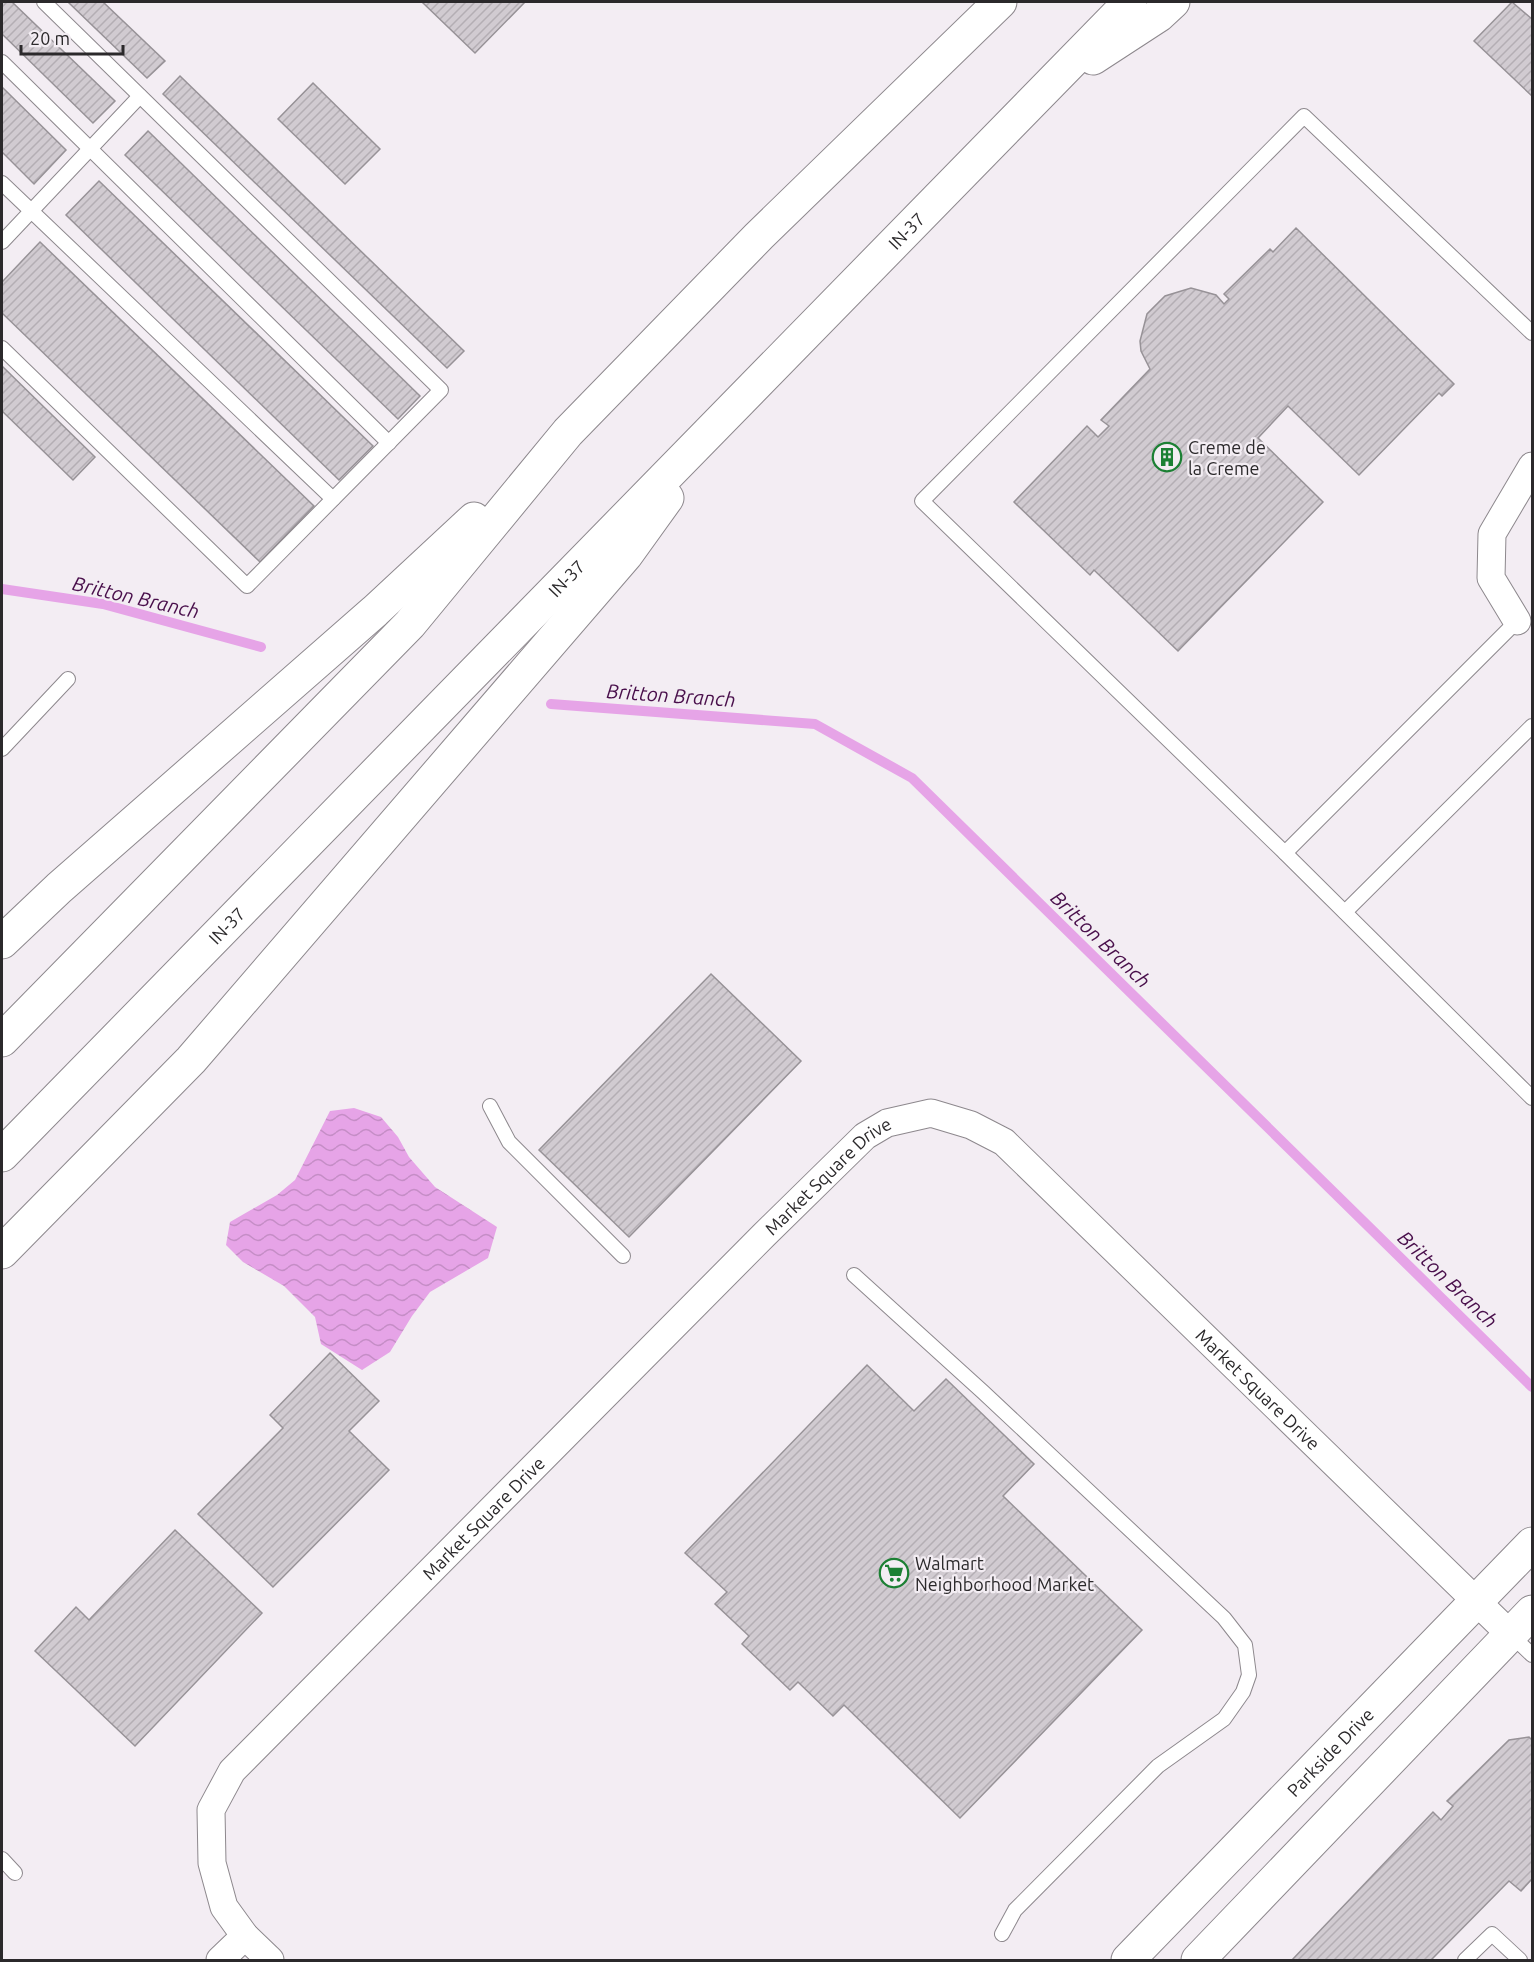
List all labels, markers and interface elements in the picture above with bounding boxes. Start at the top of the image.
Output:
scale bar [21,18,123,56]
text: 20 m [30,28,70,48]
street label: IN-37 [884,208,928,253]
place label: Creme de la Creme [1188,437,1266,478]
building icon: Creme de la Creme [1151,441,1183,473]
street label: IN-37 [544,556,589,601]
water label: Britton Branch [70,571,202,623]
water label: Britton Branch [606,679,736,711]
water label: Britton Branch [1046,886,1156,992]
street label: IN-37 [204,903,249,948]
street label: Market Square Drive [761,1113,894,1239]
water label: Britton Branch [1393,1226,1503,1332]
street label: Market Square Drive [1192,1325,1324,1454]
street label: Market Square Drive [418,1452,548,1583]
place label: Walmart Neighborhood Market [915,1553,1094,1594]
supermarket icon: Walmart Neighborhood Market [878,1557,910,1589]
street label: Parkside Drive [1283,1704,1377,1800]

